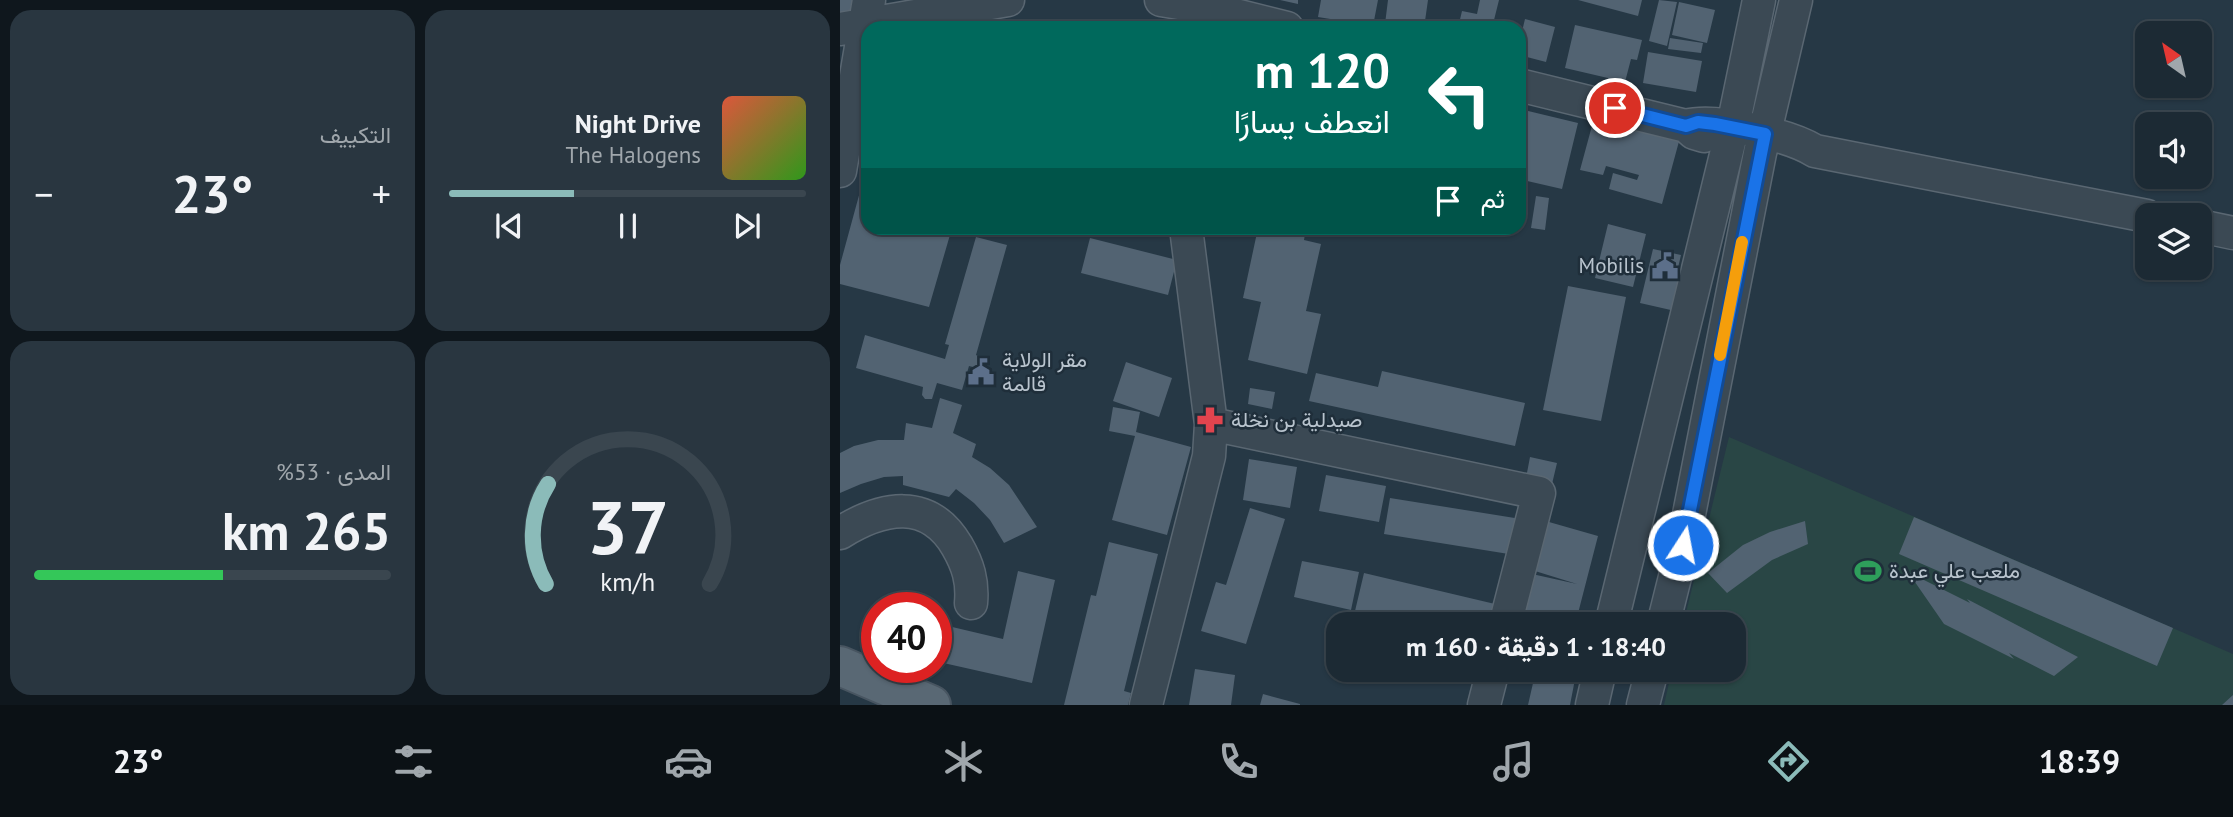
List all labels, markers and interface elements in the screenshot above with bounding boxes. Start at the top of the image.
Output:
north arrow [2135,21,2212,98]
map controls [2135,21,2212,280]
text: 120 m [1255,38,1390,102]
icon: left [1414,49,1505,140]
pin [1585,78,1645,138]
icon: arrive [1596,89,1634,127]
text: انعطف يسارًا [1234,100,1390,142]
text: Night Drive [575,107,701,140]
button: sound [2135,112,2212,189]
text: التكييف [320,120,391,149]
text: The Halogens [566,140,701,169]
text: 23° [172,160,253,227]
text: − [34,169,53,218]
text: + [372,169,391,218]
icon: arrive [1429,182,1467,220]
text: ثم [1481,182,1505,215]
button: layers [2135,203,2212,280]
icon: previous [490,207,528,245]
icon: pause [609,207,647,245]
icon: next [728,207,766,245]
public building icon: Mobilis [1650,251,1680,281]
place label: Mobilis [1579,252,1644,279]
place label: مقر الولاية قالمة [1002,346,1087,397]
public building icon: مقر الولاية قالمة [966,357,996,387]
pharmacy icon: صيدلية بن نخلة [1195,405,1225,435]
place label: صيدلية بن نخلة [1231,406,1362,433]
text: المدى · 53% [276,457,391,486]
text: 37 [586,480,669,574]
text: 265 km [222,497,391,564]
position arrow [1646,508,1720,582]
sports icon: ملعب علي عبدة [1853,556,1883,586]
place label: ملعب علي عبدة [1889,557,2020,588]
text: km/h [600,566,655,598]
speed limit sign: 40 [861,592,952,683]
text: 18:40 · 1 دقيقة · 160 m [1406,630,1666,663]
icon: filters [389,737,438,786]
icon: car [664,737,713,786]
icon: climate [939,737,988,786]
icon: phone [1214,737,1263,786]
icon: music [1489,737,1538,786]
icon: directions [1764,737,1813,786]
text: 23° [113,740,163,782]
text: 18:39 [2039,740,2120,782]

